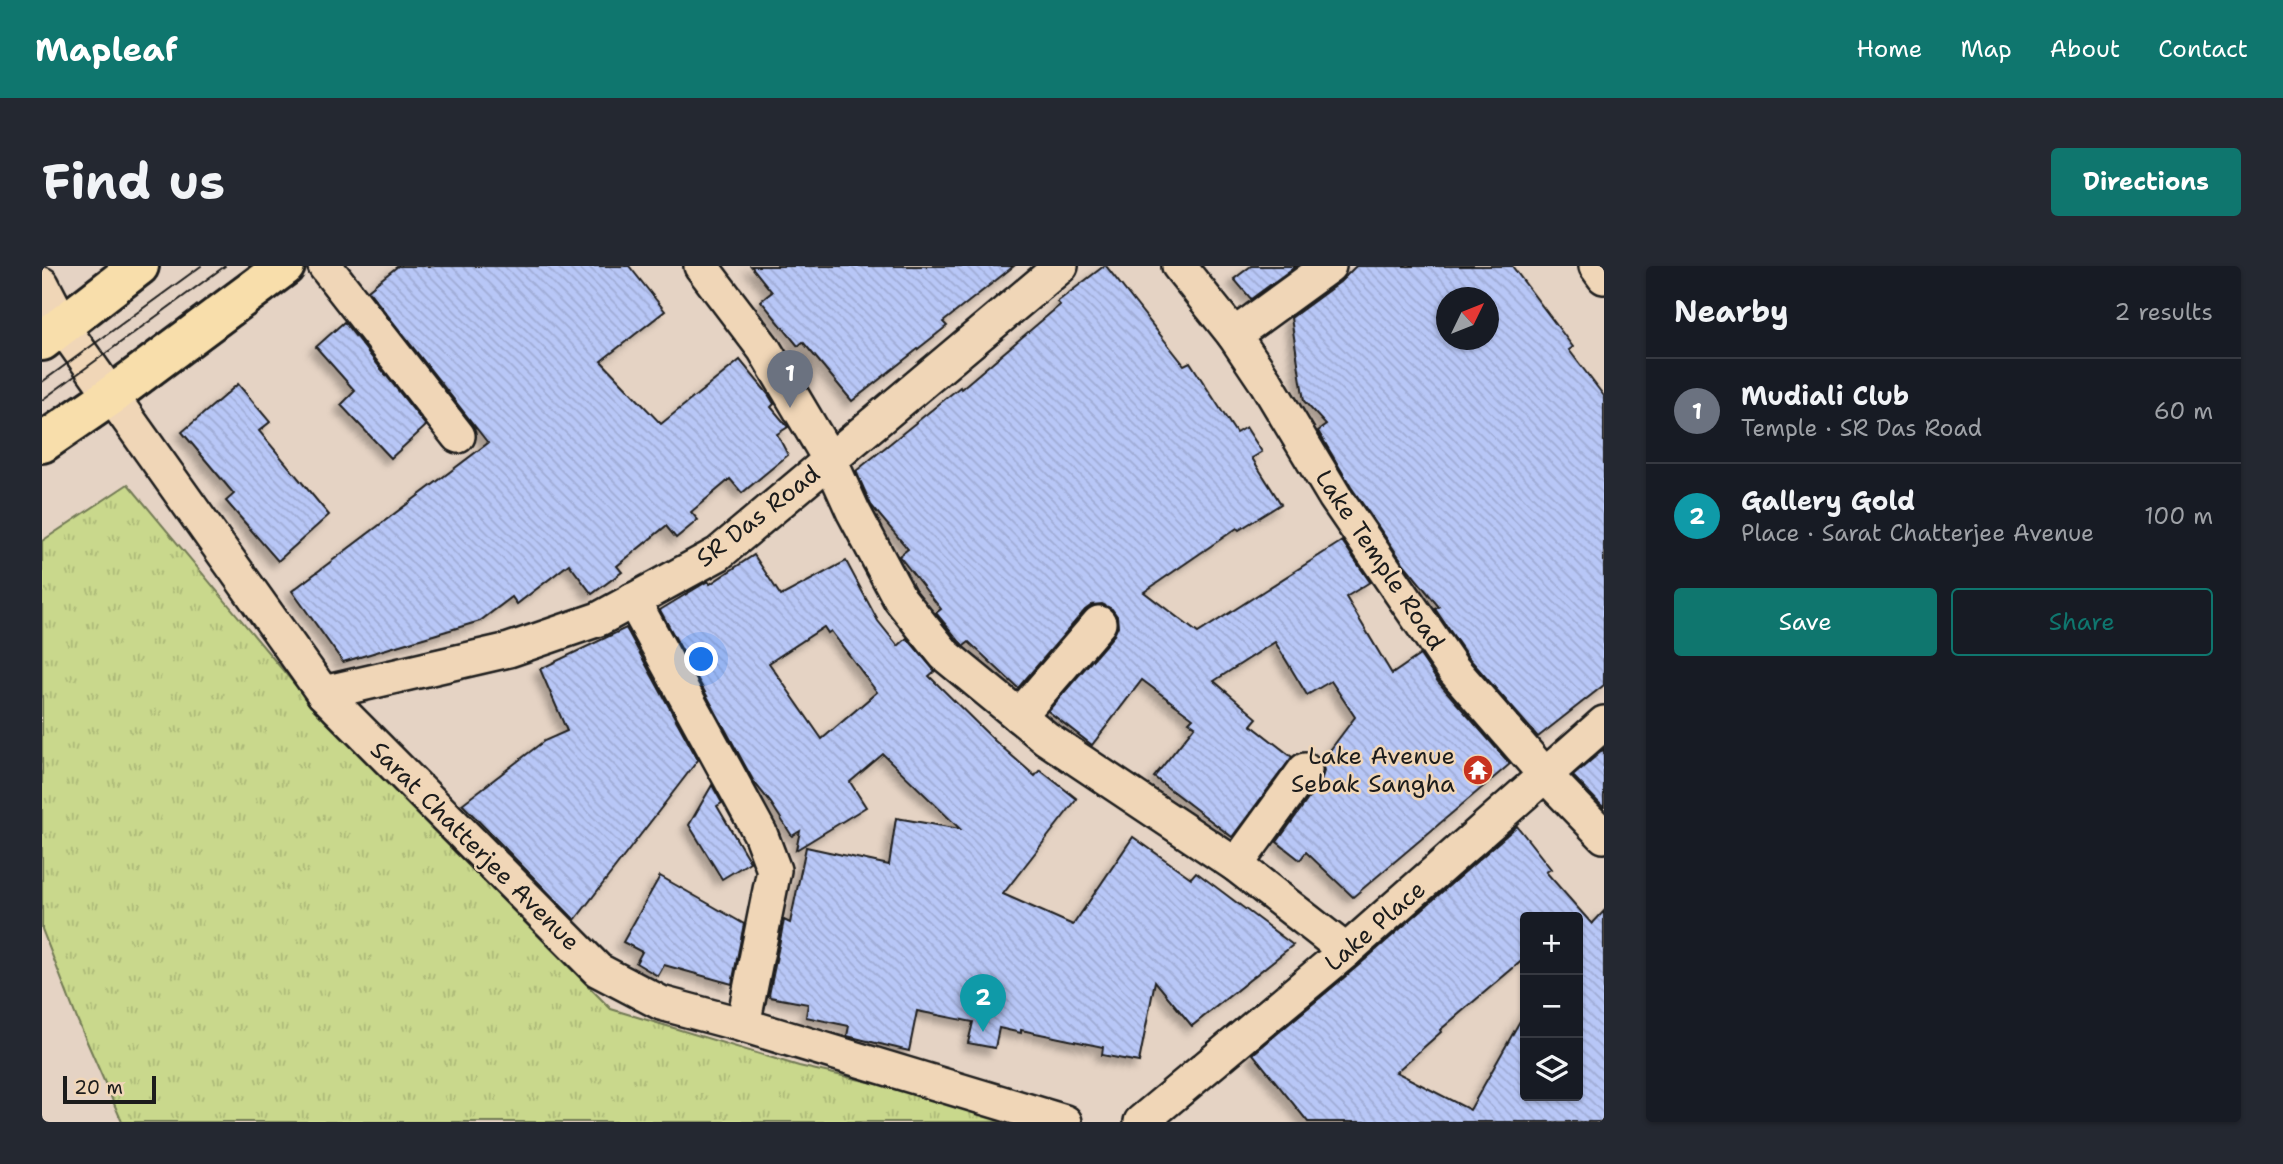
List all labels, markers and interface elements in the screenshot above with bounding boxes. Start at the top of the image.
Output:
text: Mapleaf [35,27,178,72]
text: Home [1856,33,1922,65]
text: Map [1960,33,2012,65]
text: About [2050,33,2120,65]
text: Contact [2158,33,2248,65]
button: Directions [2051,148,2241,216]
text: Find us [42,149,225,215]
north arrow [1436,287,1499,350]
text: Nearby [1674,291,1789,332]
text: 2 results [2114,297,2213,327]
pin: 1 [767,350,813,408]
text: Mudiali Club [1741,378,1909,413]
text: 1 [1692,396,1702,426]
text: 60 m [2154,396,2213,426]
text: Temple · SR Das Road [1741,413,1982,443]
street label: SR Das Road [690,458,826,574]
street label: Lake Temple Road [1308,464,1452,656]
text: Gallery Gold [1741,483,1915,518]
text: 2 [1689,501,1705,531]
text: 100 m [2144,501,2213,531]
text: Place · Sarat Chatterjee Avenue [1741,518,2094,548]
button: Save [1674,588,1937,656]
button: Share [1951,588,2213,656]
your location [684,642,718,676]
street label: Sarat Chatterjee Avenue [363,734,587,958]
place label: Lake Avenue Sebak Sangha [1291,740,1455,800]
temple icon: Lake Avenue Sebak Sangha [1461,753,1495,787]
street label: Lake Place [1318,873,1432,979]
map controls [1520,912,1583,1101]
button: + [1520,912,1583,975]
pin: 2 [960,974,1006,1032]
button: − [1520,975,1583,1038]
button: layers [1520,1038,1583,1101]
scale bar [63,1073,156,1105]
text: 20 m [74,1075,123,1100]

